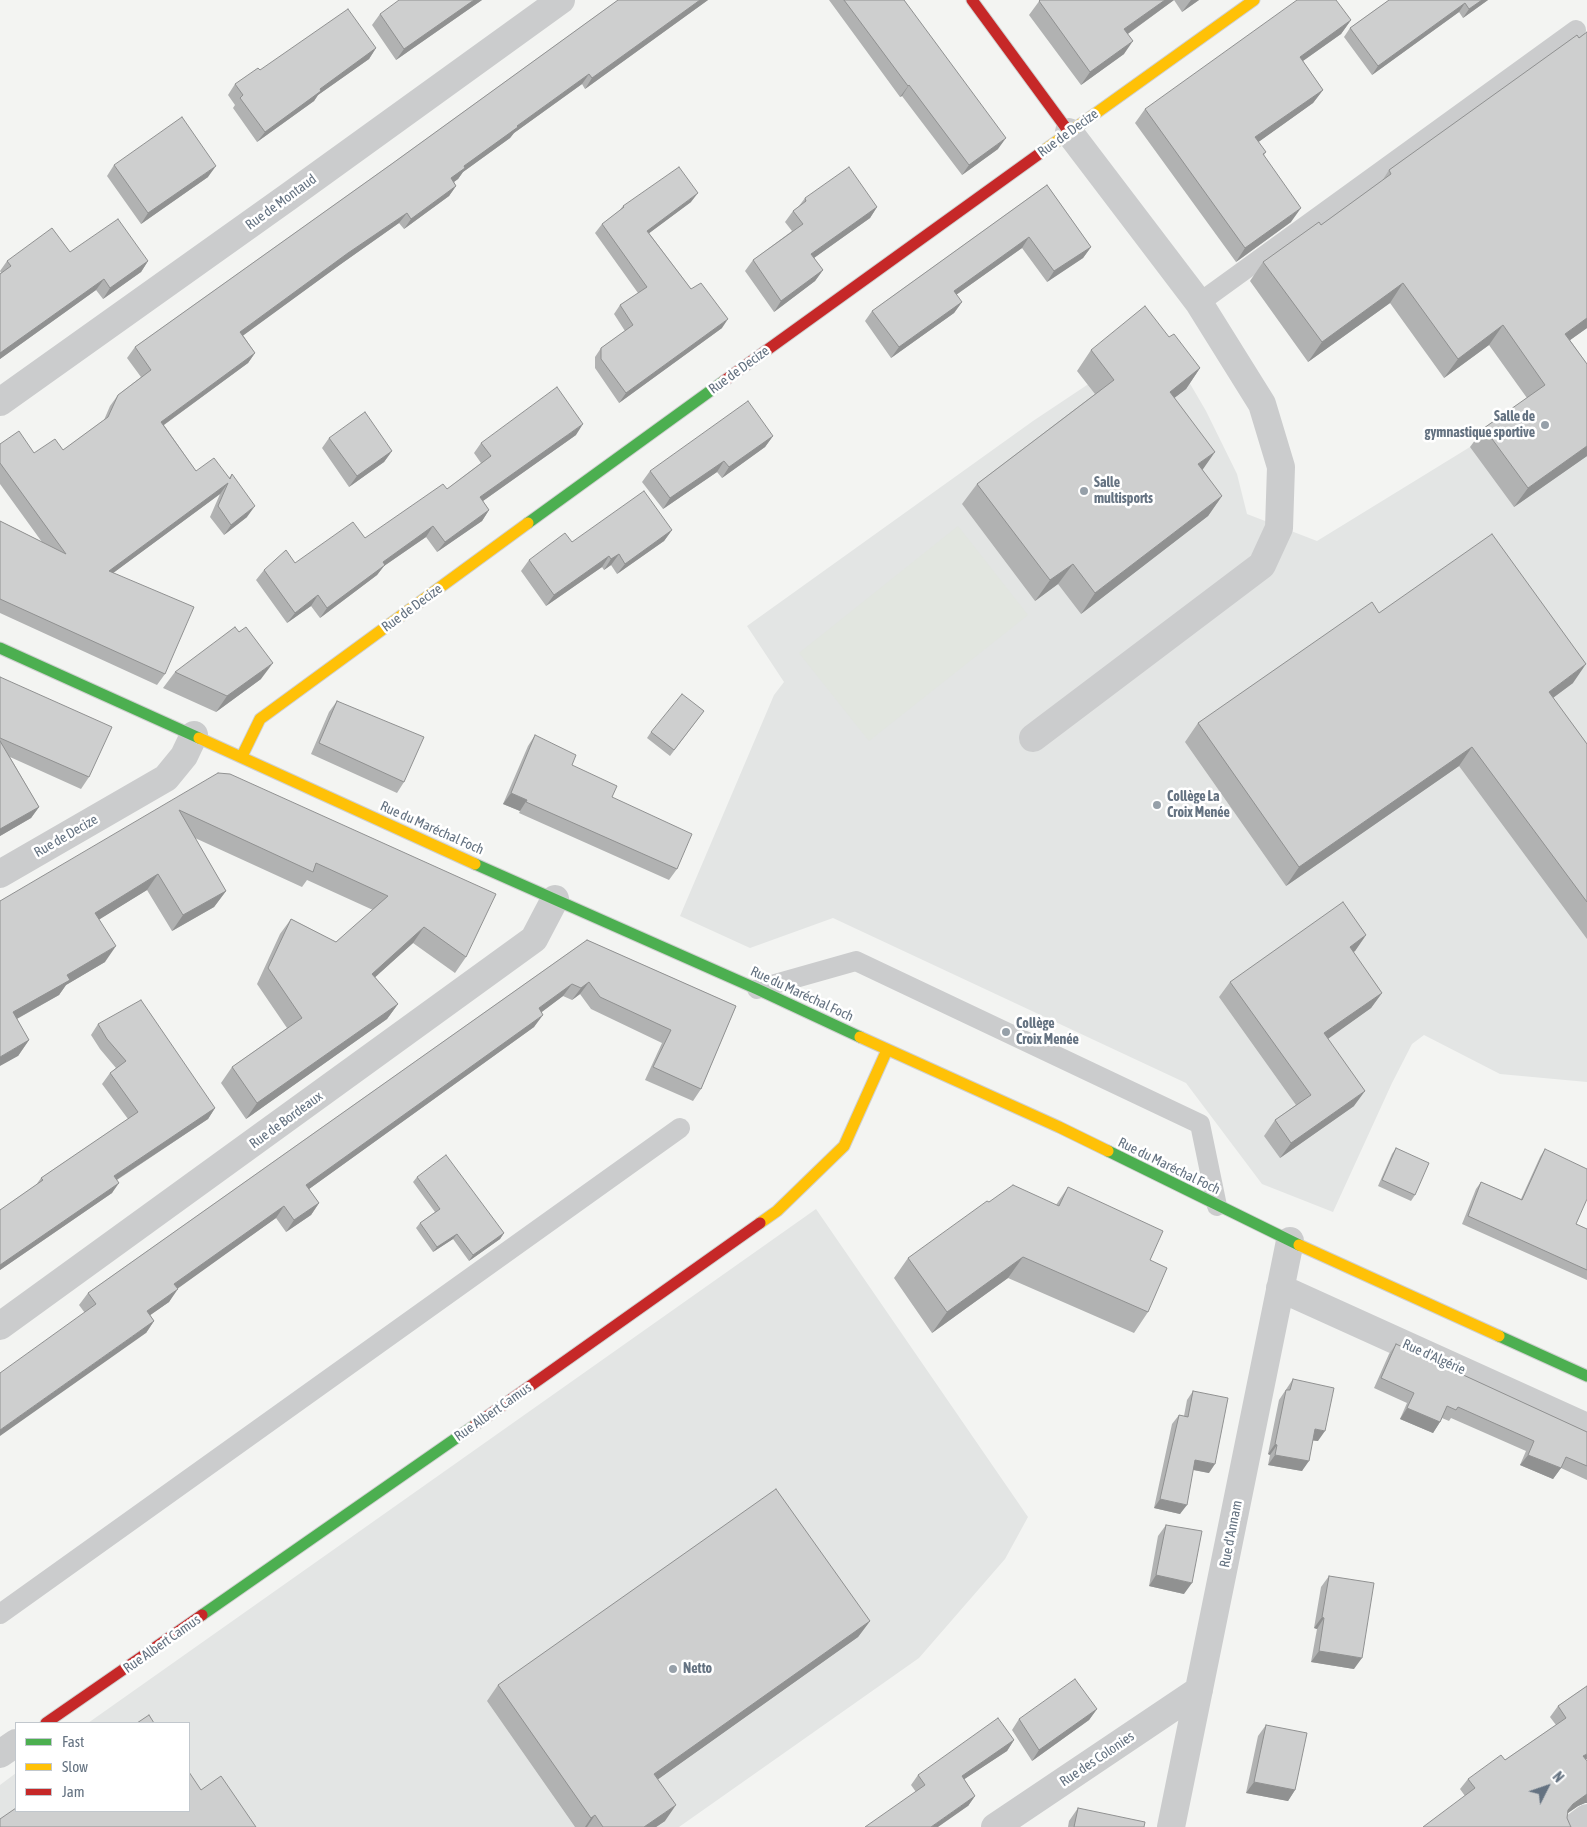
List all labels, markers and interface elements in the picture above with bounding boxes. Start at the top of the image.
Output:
street label: Rue de Decize [1034,105,1102,161]
street label: Rue de Montaud [242,171,320,233]
street label: Rue de Decize [705,342,773,398]
place label: Salle de gymnastique sportive [1425,409,1535,442]
marker: Salle de gymnastique sportive [1539,419,1551,431]
place label: Salle multisports [1094,475,1153,508]
marker: Salle multisports [1078,485,1090,497]
street label: Rue de Decize [378,580,446,636]
place label: Collège La Croix Menée [1167,789,1230,822]
street label: Rue du Maréchal Foch [378,798,486,858]
marker: Collège La Croix Menée [1151,799,1163,811]
street label: Rue de Decize [31,811,101,861]
street label: Rue du Maréchal Foch [748,963,856,1025]
place label: Collège Croix Menée [1016,1016,1079,1048]
marker: Collège Croix Menée [1000,1026,1012,1038]
street label: Rue de Bordeaux [246,1088,326,1152]
street label: Rue du Maréchal Foch [1115,1134,1223,1198]
street label: Rue d'Algérie [1400,1336,1468,1378]
street label: Rue Albert Camus [451,1379,535,1445]
street label: Rue d'Annam [1216,1499,1246,1569]
street label: Rue Albert Camus [120,1611,204,1677]
place label: Netto [683,1661,712,1677]
marker: Netto [667,1663,679,1675]
legend [15,1722,190,1812]
street label: Rue des Colonies [1057,1728,1137,1790]
text: Fast [62,1733,84,1750]
text: Slow [62,1758,88,1775]
north arrow [1522,1762,1572,1812]
text: N [1550,1769,1567,1786]
text: Jam [62,1783,85,1800]

